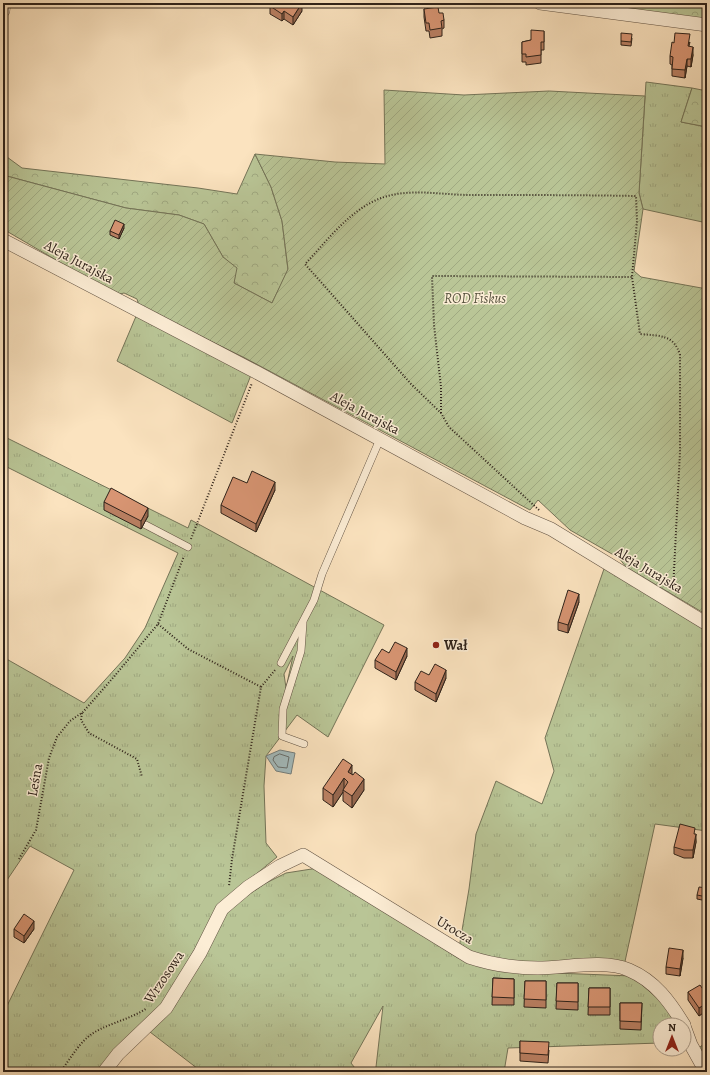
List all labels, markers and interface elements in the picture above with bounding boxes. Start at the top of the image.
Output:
street label: Aleja Jurajska [40,235,118,288]
park label: ROD Fiskus [444,289,506,308]
street label: Aleja Jurajska [326,386,404,439]
street label: Aleja Jurajska [611,542,687,598]
place label: Wał [443,636,468,655]
marker: Wał [431,640,441,650]
street label: Leśna [23,762,47,798]
street label: Urocza [433,911,478,949]
street label: Wrzosowa [139,947,189,1008]
north arrow [652,1017,692,1057]
text: N [668,1020,676,1035]

